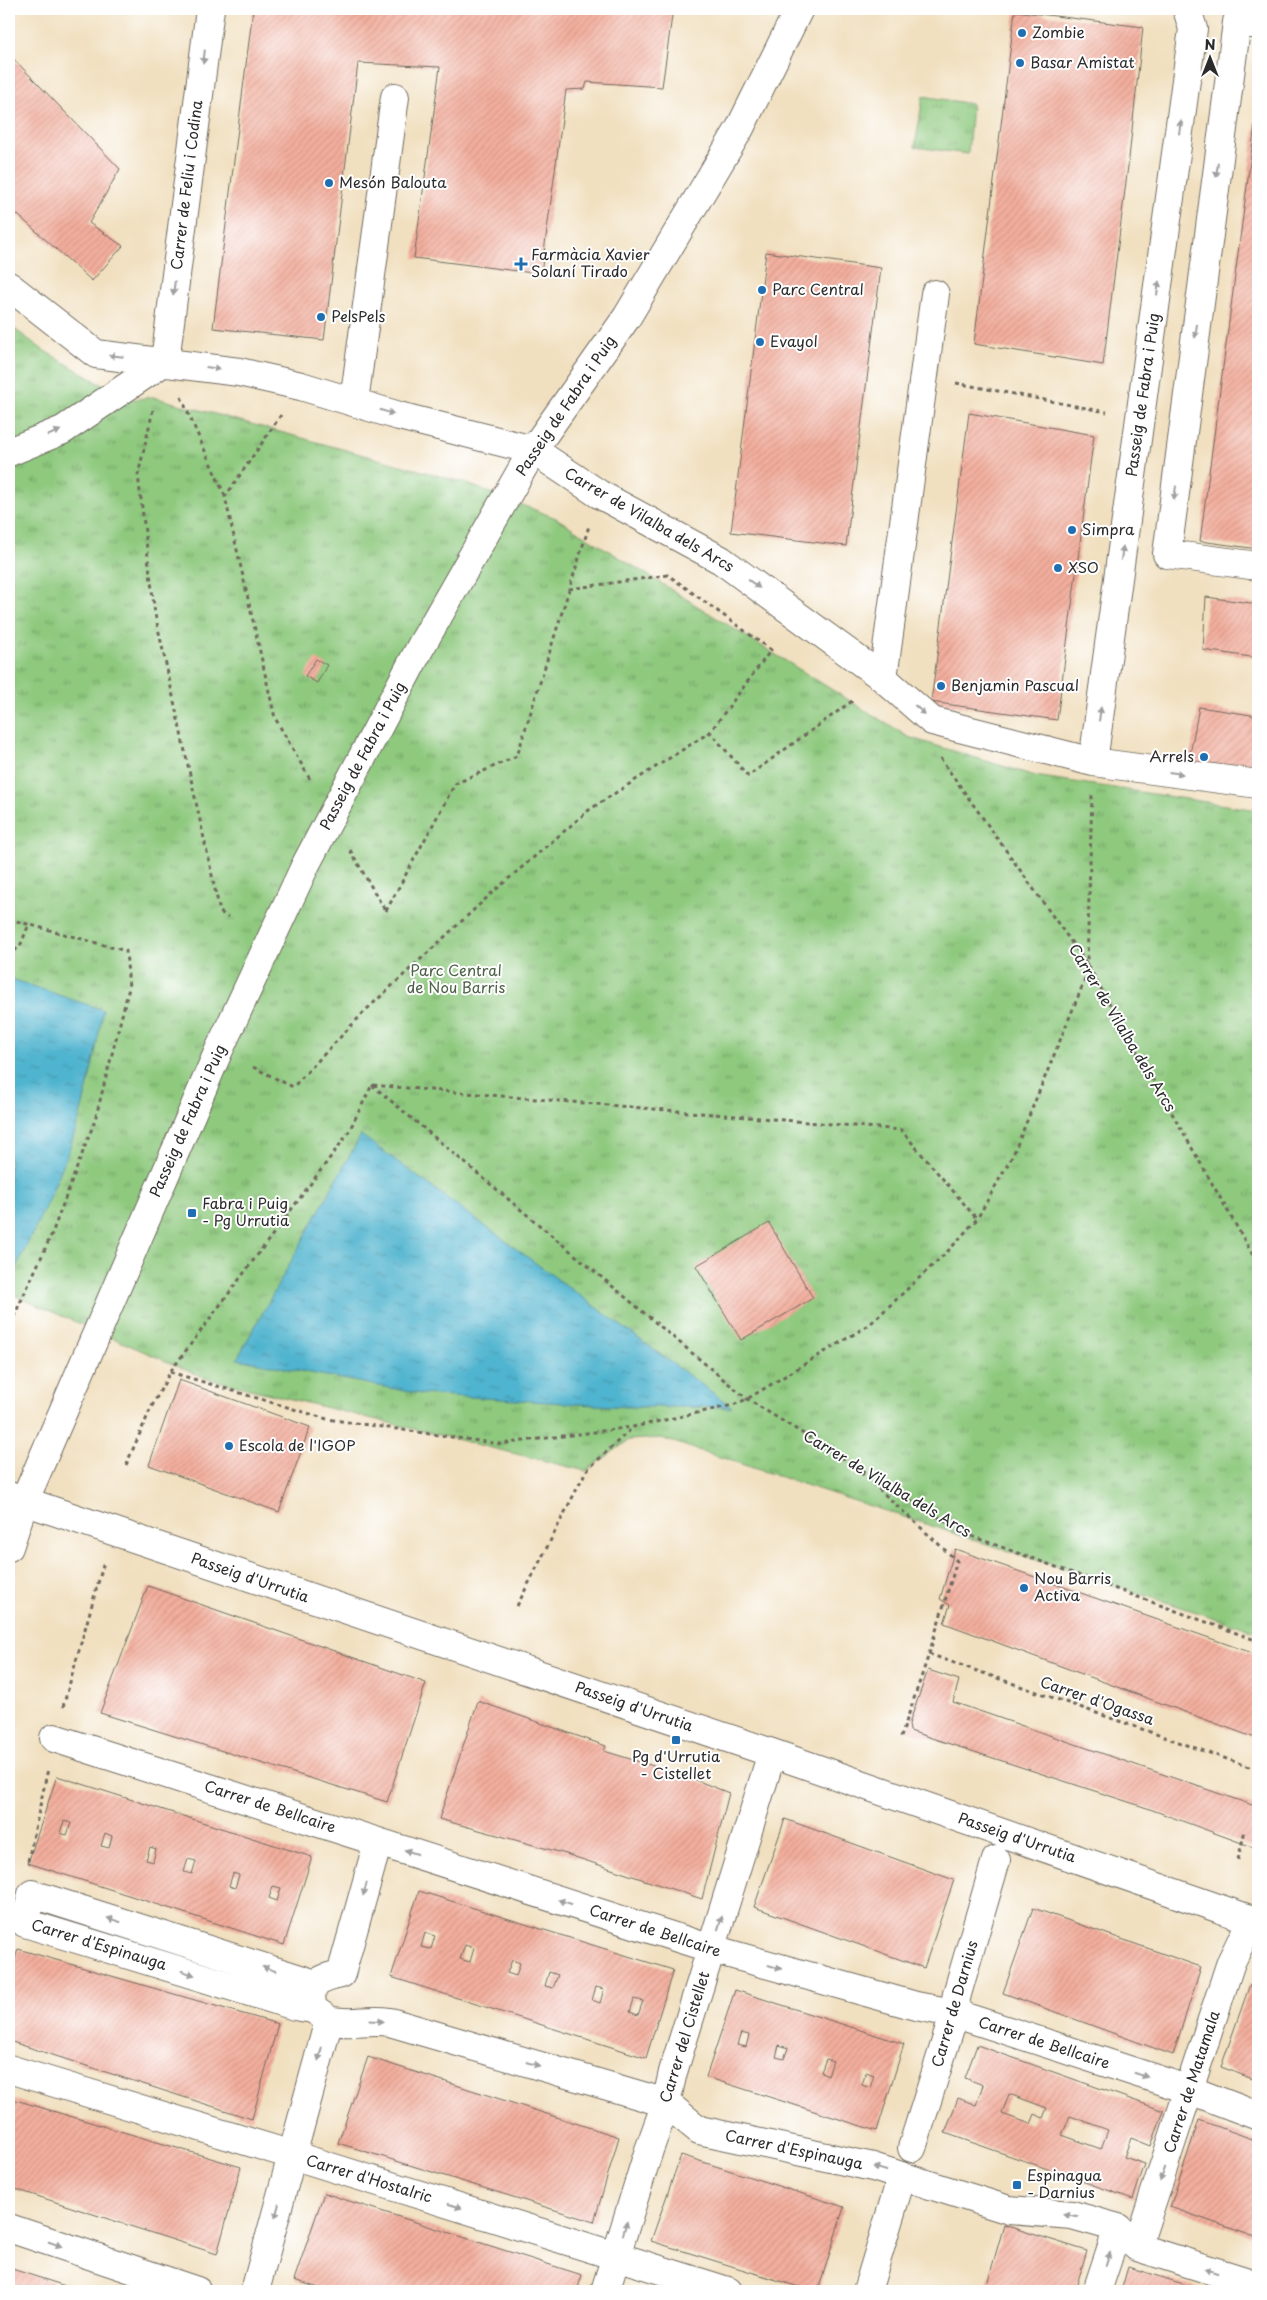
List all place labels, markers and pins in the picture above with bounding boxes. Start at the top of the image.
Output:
place label: Zombie [1032,20,1085,43]
marker: Zombie [1016,27,1028,39]
place label: Basar Amistat [1030,50,1135,73]
marker: Basar Amistat [1014,57,1026,69]
place label: Mesón Balouta [339,170,447,193]
marker: Mesón Balouta [323,177,335,189]
place label: Farmàcia Xavier Solaní Tirado [531,242,650,282]
marker: Farmàcia Xavier Solaní Tirado [515,258,527,270]
place label: Parc Central [772,277,864,300]
marker: Parc Central [756,284,768,296]
place label: PelsPels [331,304,386,327]
marker: PelsPels [315,311,327,323]
place label: Evayol [770,329,818,352]
marker: Evayol [754,336,766,348]
place label: Simpra [1082,517,1135,540]
marker: Simpra [1066,524,1078,536]
place label: XSO [1068,555,1099,578]
marker: XSO [1052,562,1064,574]
place label: Benjamin Pascual [951,673,1079,696]
marker: Benjamin Pascual [935,680,947,692]
place label: Arrels [1149,744,1194,767]
marker: Arrels [1198,751,1210,763]
place label: Fabra i Puig - Pg Urrutia [202,1191,290,1231]
marker: Fabra i Puig - Pg Urrutia [186,1207,198,1219]
place label: Escola de l'IGOP [239,1433,355,1456]
marker: Escola de l'IGOP [223,1440,235,1452]
place label: Nou Barris Activa [1034,1566,1111,1606]
marker: Nou Barris Activa [1018,1582,1030,1594]
marker: Pg d'Urrutia - Cistellet [670,1734,682,1746]
place label: Pg d'Urrutia - Cistellet [632,1744,721,1784]
place label: Espinagua - Darnius [1027,2163,1102,2203]
marker: Espinagua - Darnius [1011,2179,1023,2191]

